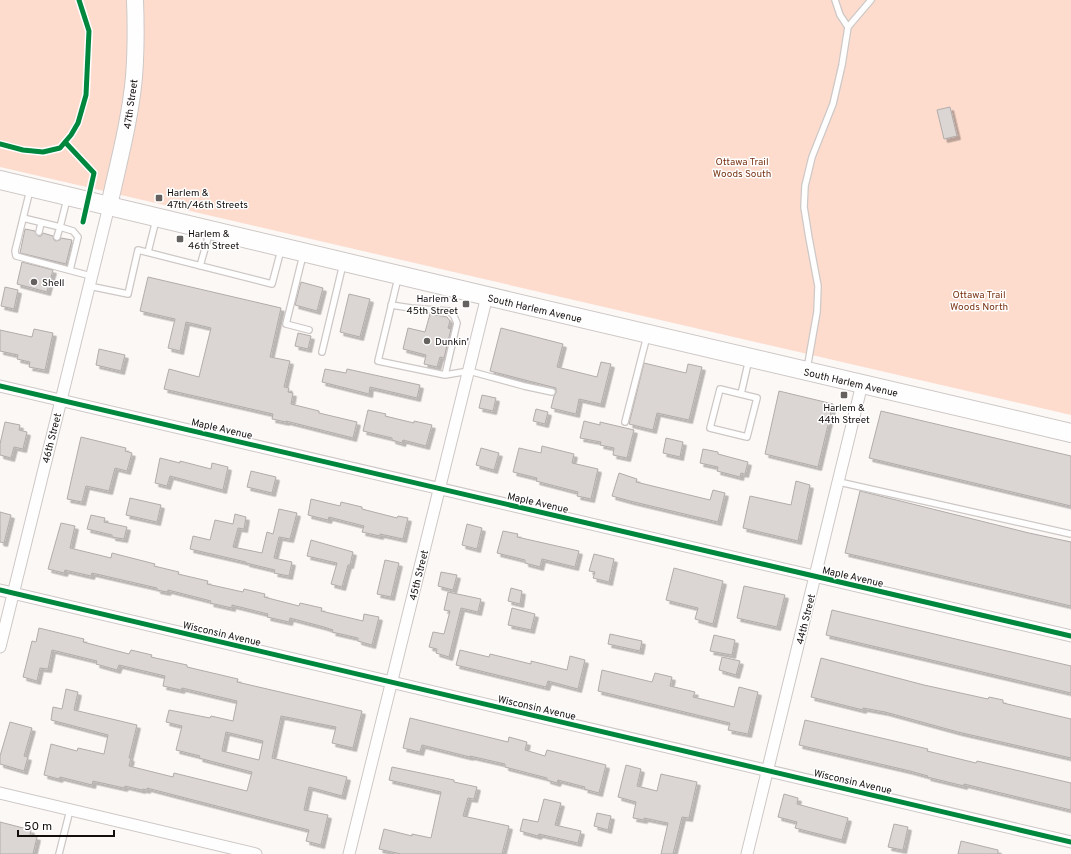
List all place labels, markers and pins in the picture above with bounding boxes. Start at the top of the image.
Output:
place label: Harlem & 47th/46th Streets [167,187,248,212]
marker: Harlem & 47th/46th Streets [154,193,164,203]
place label: Harlem & 46th Street [188,228,239,253]
marker: Harlem & 46th Street [175,234,185,244]
marker: Shell [29,277,39,287]
place label: Shell [42,277,64,290]
place label: Harlem & 45th Street [406,293,458,318]
marker: Harlem & 45th Street [461,299,471,309]
marker: Dunkin' [422,336,432,346]
place label: Dunkin' [435,336,469,349]
marker: Harlem & 44th Street [839,390,849,400]
place label: Harlem & 44th Street [818,402,870,427]

